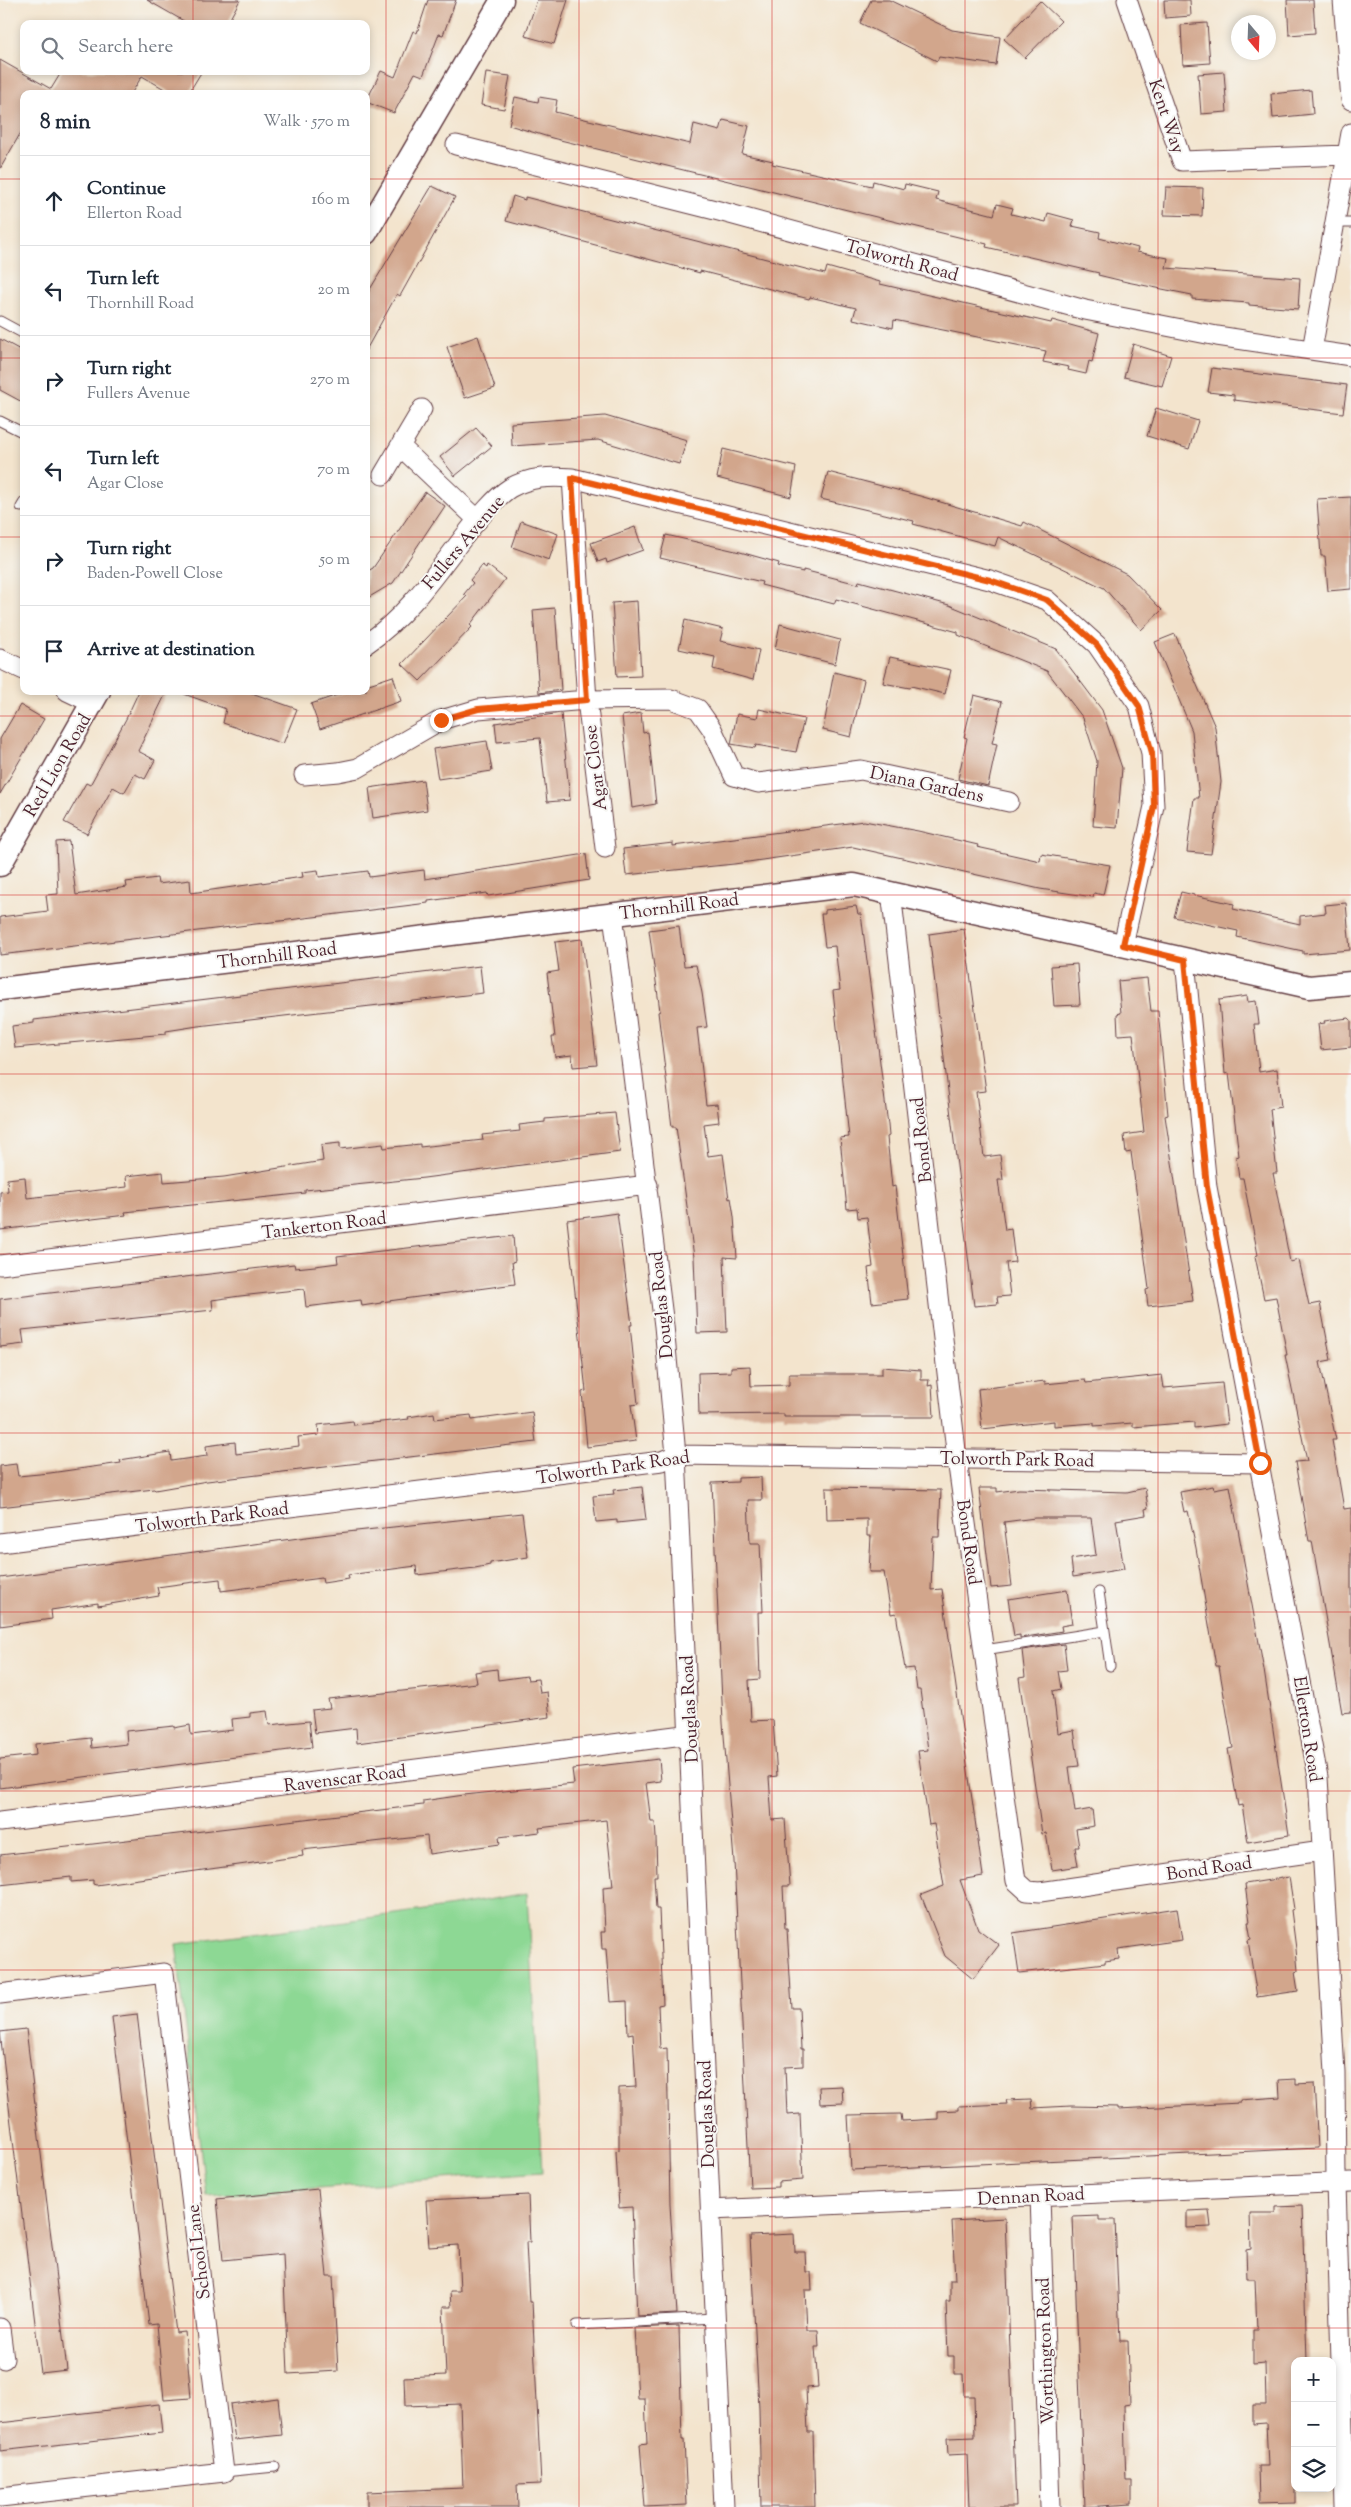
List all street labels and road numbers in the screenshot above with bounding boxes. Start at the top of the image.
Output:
street label: Kent Way [1140,76,1190,157]
street label: Tolworth Road [842,234,961,290]
street label: Fullers Avenue [417,490,512,596]
street label: Red Lion Road [19,710,99,822]
street label: Agar Close [579,723,615,812]
street label: Diana Gardens [867,761,986,811]
street label: Thornhill Road [618,888,741,928]
street label: Thornhill Road [216,937,339,977]
street label: Bond Road [906,1096,940,1184]
street label: Tankerton Road [260,1206,388,1248]
street label: Douglas Road [644,1250,682,1360]
street label: Tolworth Park Road [535,1445,692,1493]
street label: Tolworth Park Road [940,1447,1094,1475]
street label: Tolworth Park Road [134,1497,290,1541]
street label: Bond Road [948,1498,986,1587]
street label: Douglas Road [675,1654,707,1763]
street label: Ellerton Road [1285,1675,1327,1784]
street label: Ravenscar Road [283,1760,408,1800]
street label: Bond Road [1165,1851,1254,1889]
street label: Douglas Road [693,2060,723,2168]
street label: Dennan Road [977,2182,1085,2214]
street label: School Lane [181,2203,219,2301]
street label: Worthington Road [1031,2277,1063,2425]

